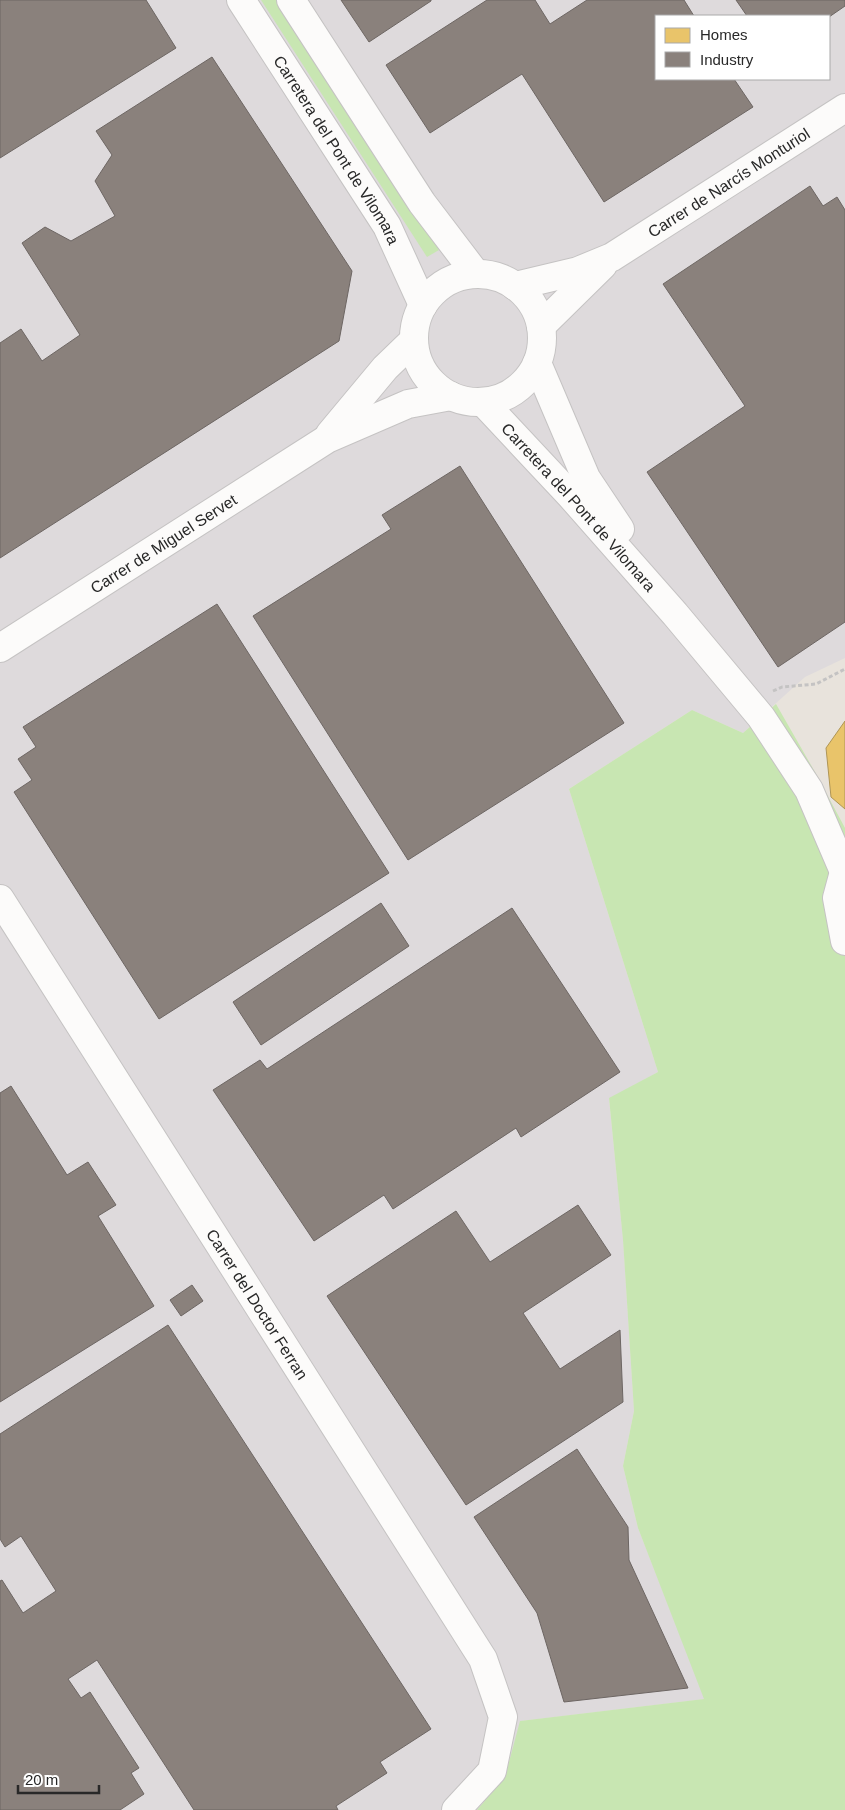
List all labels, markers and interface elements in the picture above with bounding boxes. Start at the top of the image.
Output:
legend [655,15,830,80]
text: Homes [700,26,748,43]
text: Industry [700,51,754,68]
street label: Carretera del Pont de Vilomara [271,52,403,247]
street label: Carrer de Narcís Monturiol [645,124,813,240]
street label: Carretera del Pont de Vilomara [499,419,659,594]
street label: Carrer de Miguel Servet [87,490,240,596]
street label: Carrer del Doctor Ferran [204,1226,311,1382]
scale bar [18,1762,99,1794]
text: 20 m [25,1771,58,1788]

